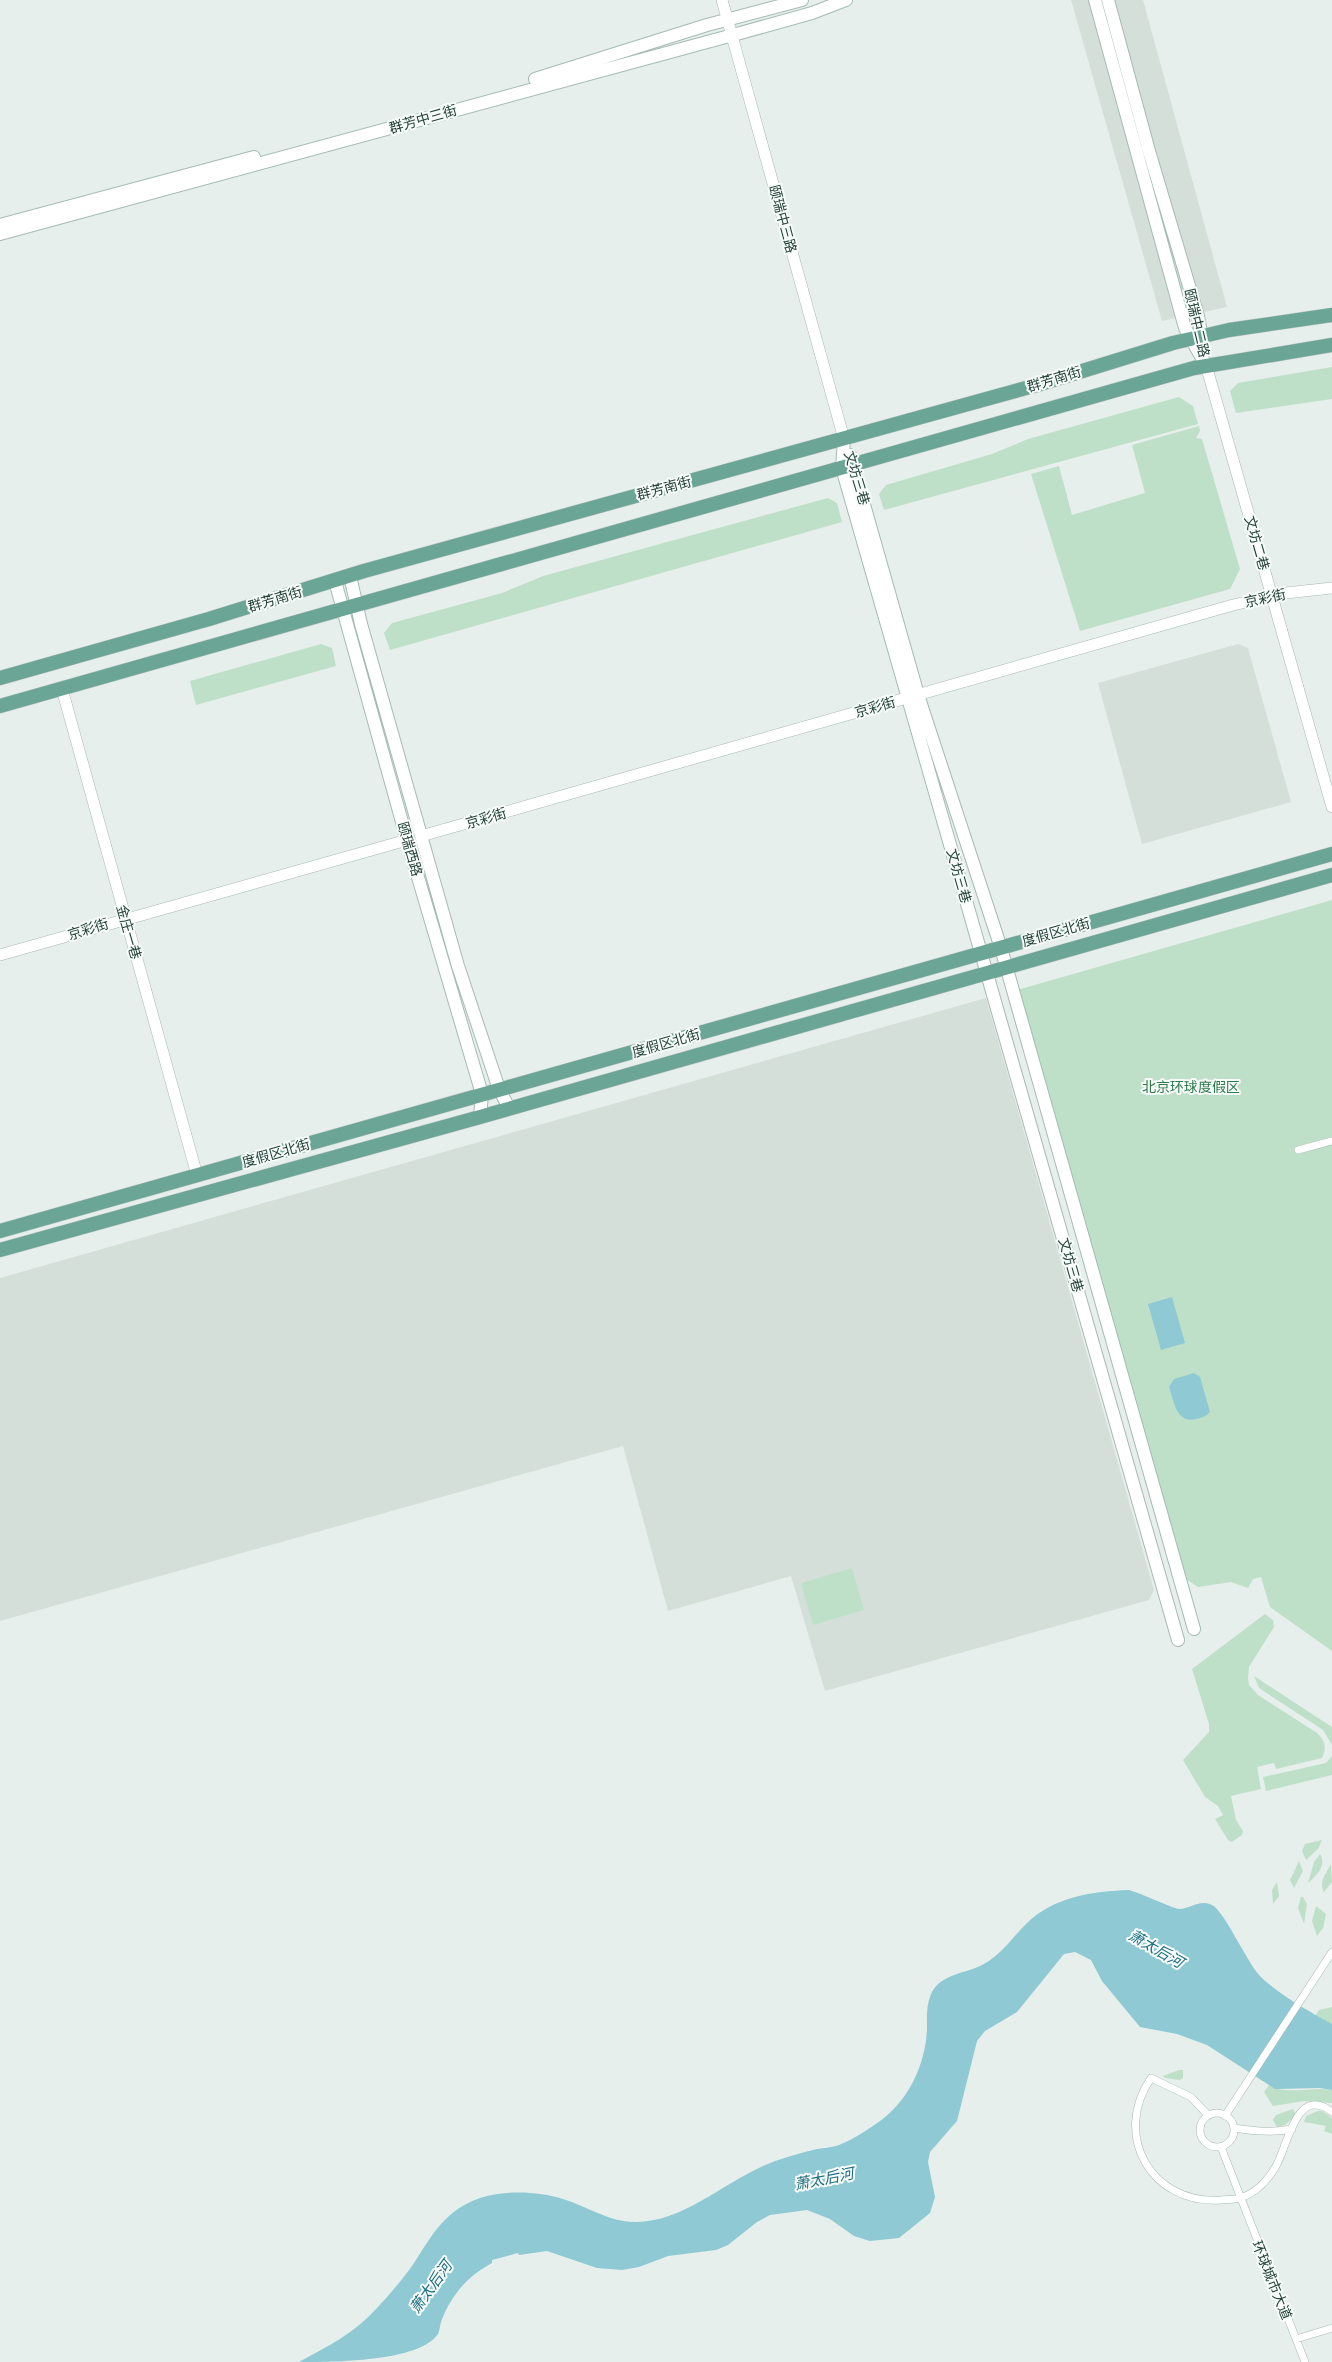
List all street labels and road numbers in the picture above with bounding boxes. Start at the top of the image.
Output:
street label: 群芳中三街 [387,102,459,137]
street label: 颐瑞中三路 [765,183,800,255]
street label: 颐瑞中二路 [1180,287,1213,359]
street label: 群芳南街 [1025,363,1083,396]
street label: 文坊三巷 [840,449,873,507]
street label: 群芳南街 [635,473,693,504]
street label: 文坊二巷 [1241,514,1272,572]
street label: 群芳南街 [246,583,304,616]
street label: 京彩街 [1243,586,1287,611]
street label: 京彩街 [853,694,898,721]
street label: 京彩街 [464,805,509,832]
street label: 颐瑞西路 [394,820,425,878]
street label: 文坊三巷 [943,847,974,905]
street label: 金庄一巷 [113,903,144,961]
street label: 京彩街 [66,915,111,944]
street label: 度假区北街 [1020,915,1092,950]
street label: 度假区北街 [630,1026,702,1061]
street label: 度假区北街 [240,1136,312,1171]
street label: 文坊三巷 [1055,1236,1086,1294]
street label: 环球城市大道 [1248,2238,1295,2322]

